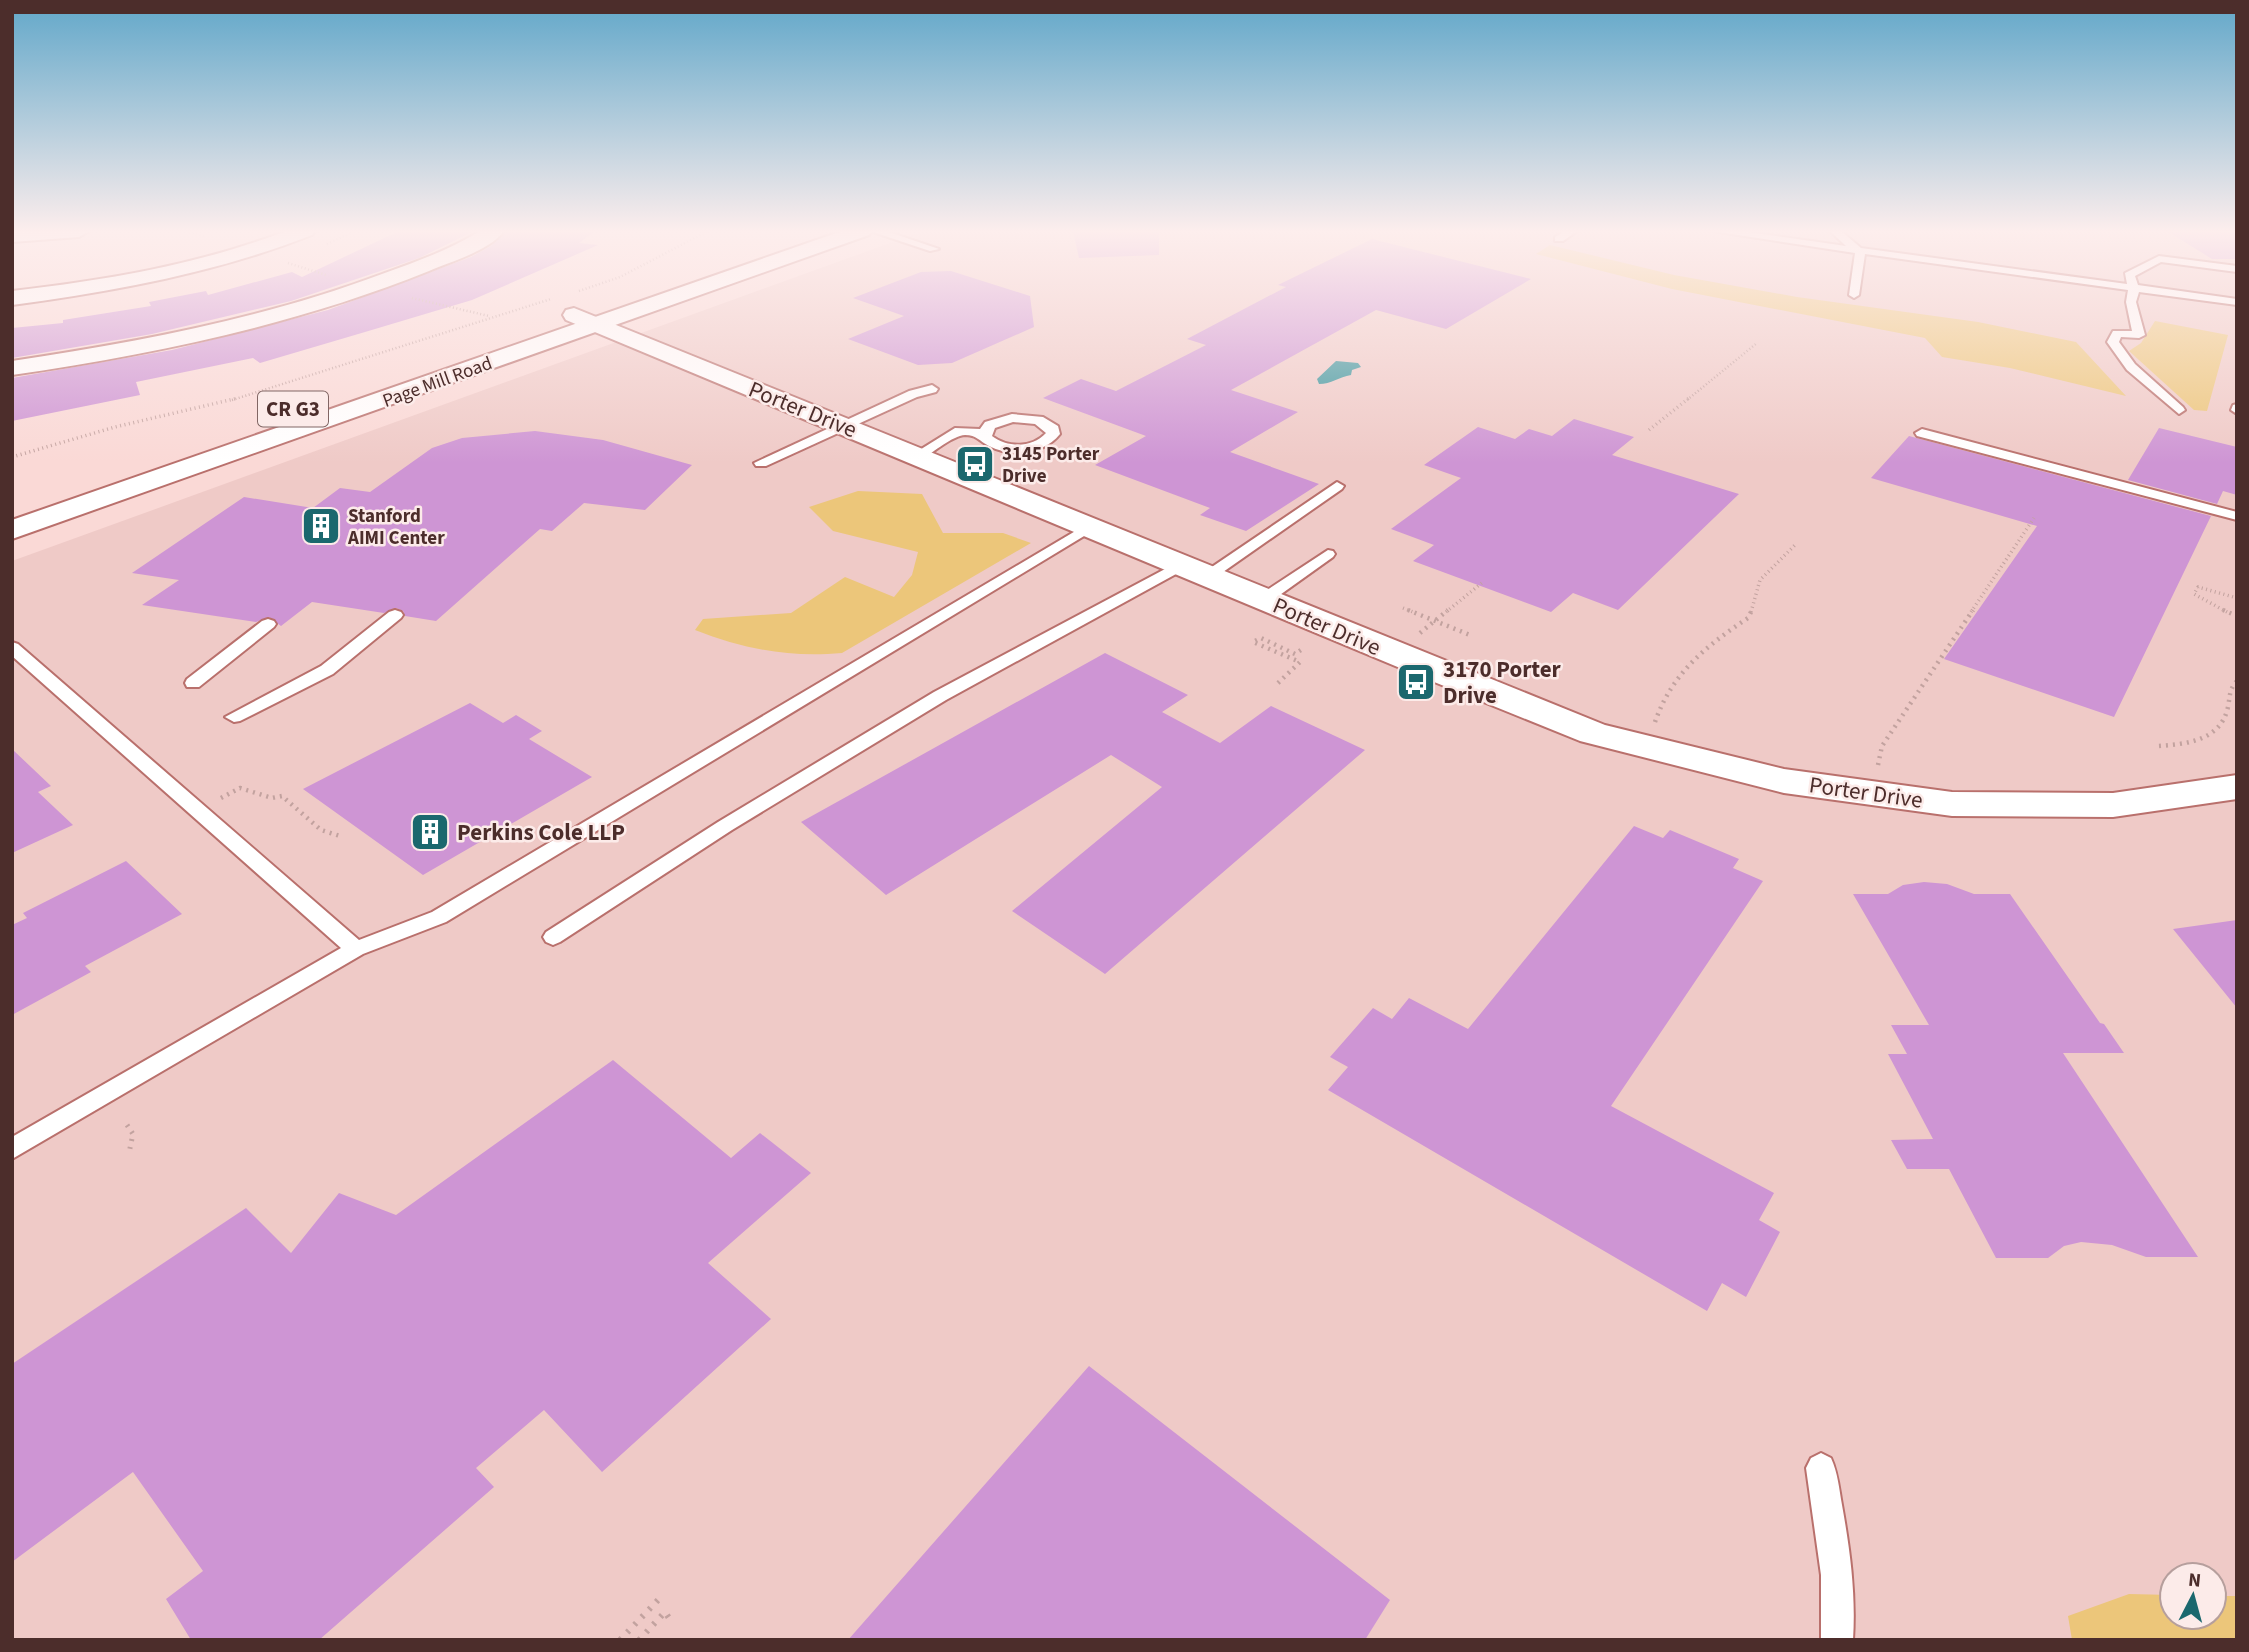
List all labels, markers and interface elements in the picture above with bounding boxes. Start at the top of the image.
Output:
street label: Page Mill Road [379,350,496,415]
street label: Porter Drive [744,373,862,446]
road number: CR G3 [258,392,328,426]
place label: 3145 Porter Drive [1002,441,1100,490]
bus stop icon: 3145 Porter Drive [954,443,996,485]
place label: Stanford AIMI Center [347,503,445,552]
building icon: Stanford AIMI Center [300,505,342,547]
street label: Porter Drive [1268,589,1386,664]
place label: 3170 Porter Drive [1443,653,1562,712]
bus stop icon: 3170 Porter Drive [1395,661,1437,703]
street label: Porter Drive [1807,768,1925,817]
building icon: Perkins Cole LLP [409,811,451,853]
place label: Perkins Cole LLP [457,816,625,849]
north arrow [2158,1561,2228,1631]
text: N [2187,1566,2202,1595]

